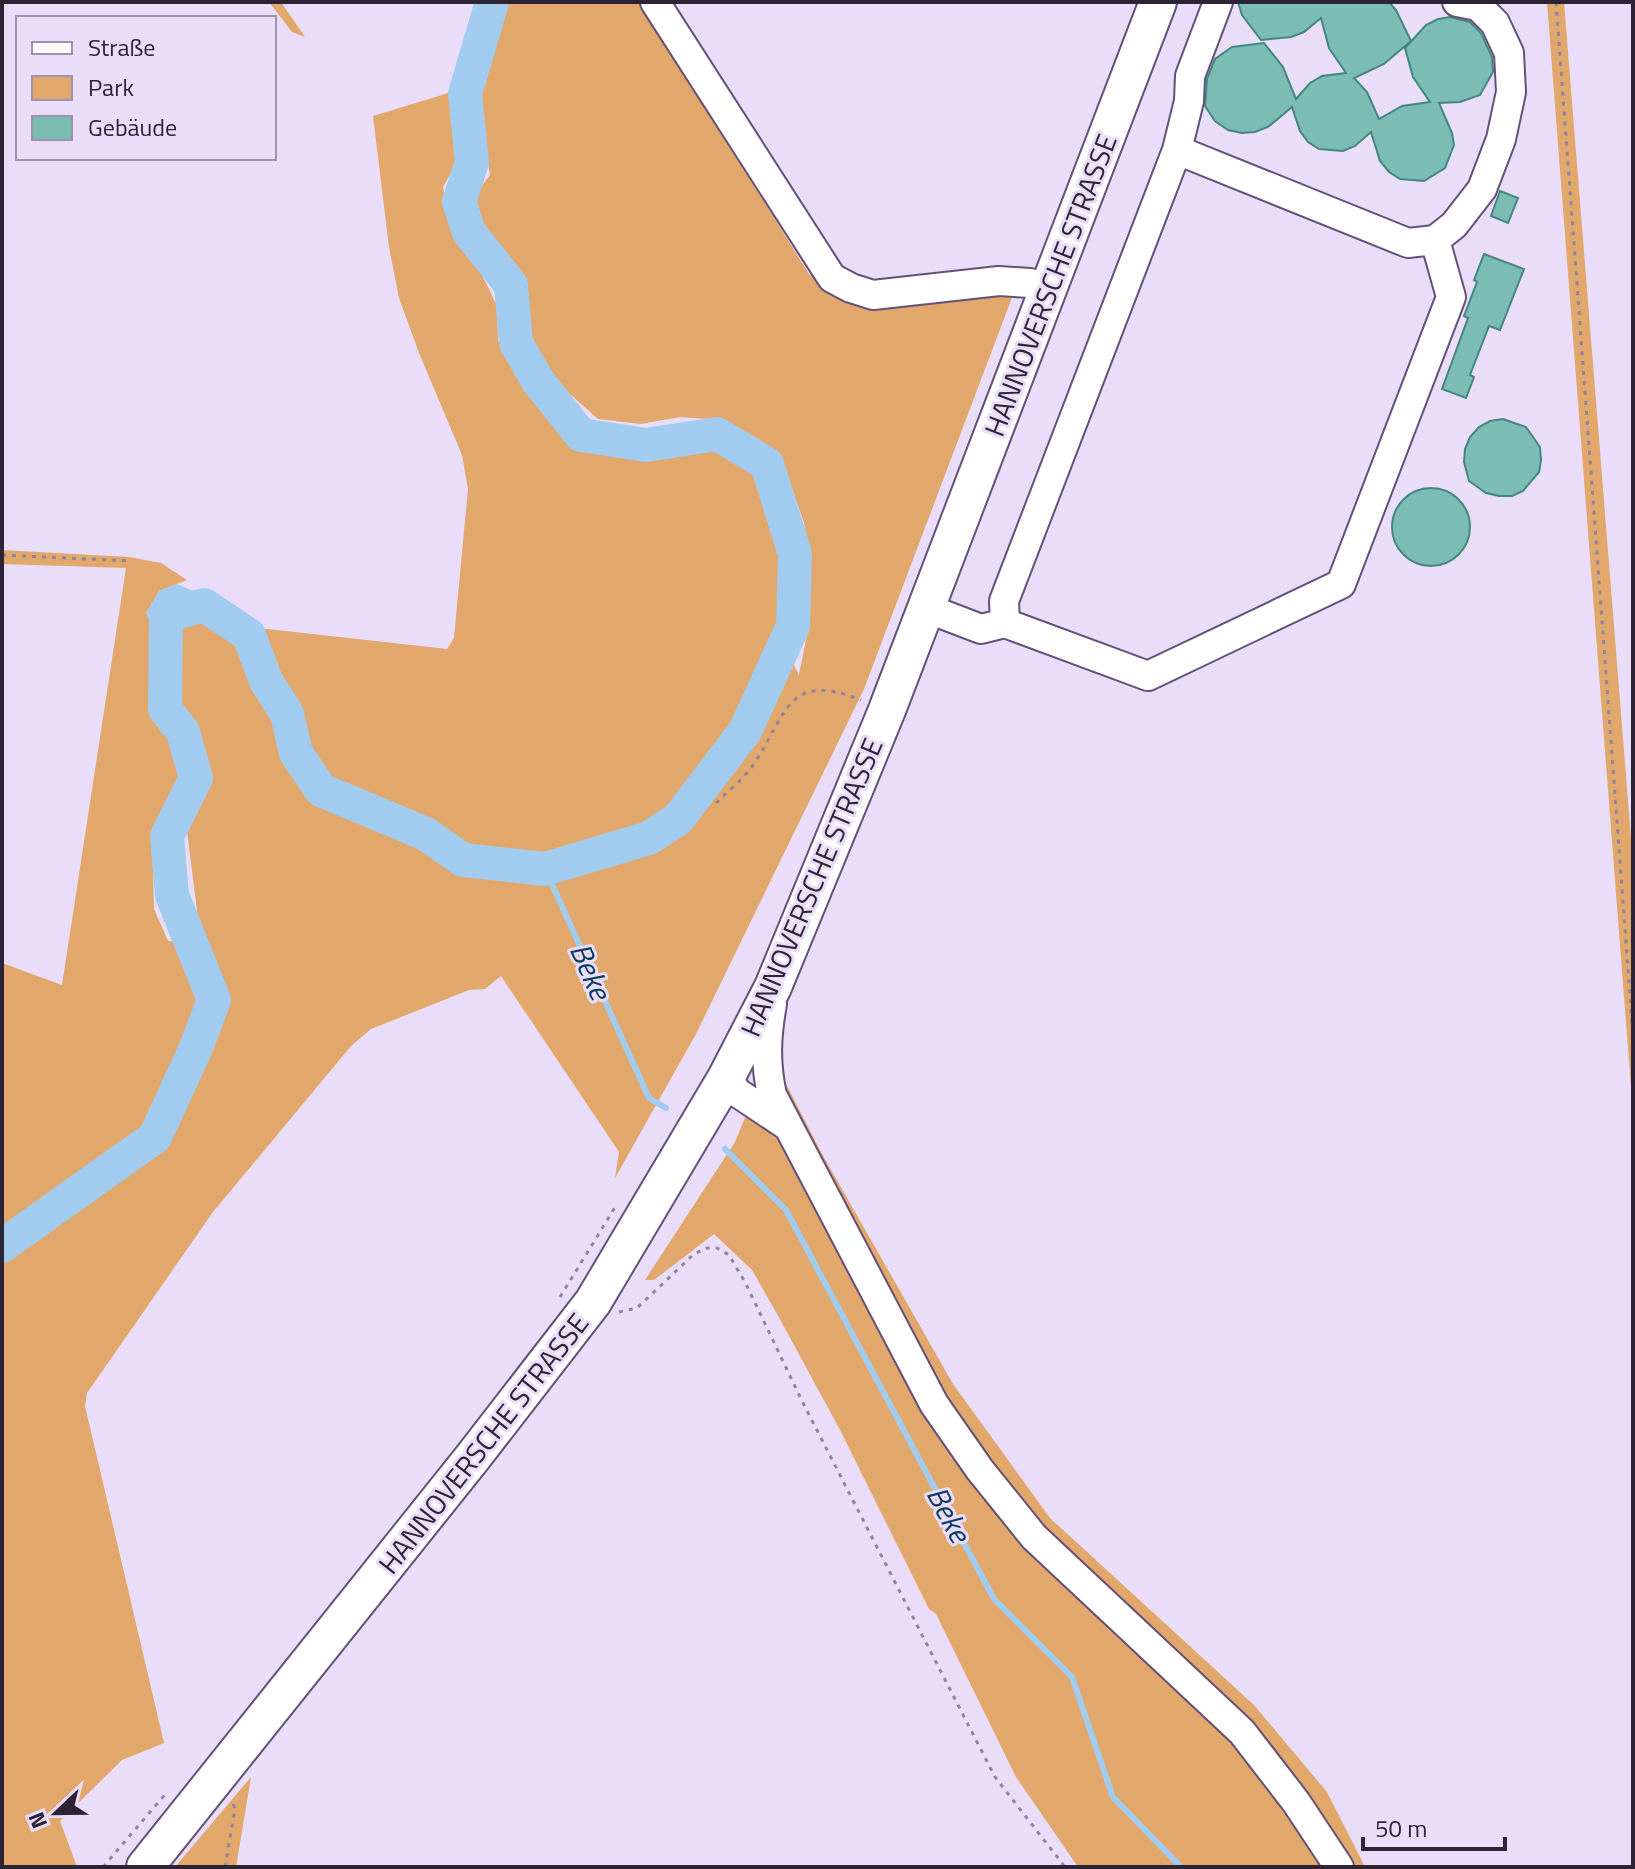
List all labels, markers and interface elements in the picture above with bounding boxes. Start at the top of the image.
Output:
legend [16,16,276,160]
text: Straße [88,29,155,65]
text: Park [88,69,134,105]
text: Gebäude [88,109,177,145]
street label: HANNOVERSCHE STRASSE [972,128,1128,442]
street label: HANNOVERSCHE STRASSE [729,731,893,1043]
water label: Beke [558,935,625,1009]
street label: HANNOVERSCHE STRASSE [367,1303,599,1583]
water label: Beke [915,1478,984,1552]
north arrow [16,1773,96,1853]
scale bar [1363,1801,1505,1851]
text: N [19,1807,56,1834]
text: 50 m [1375,1810,1427,1846]

